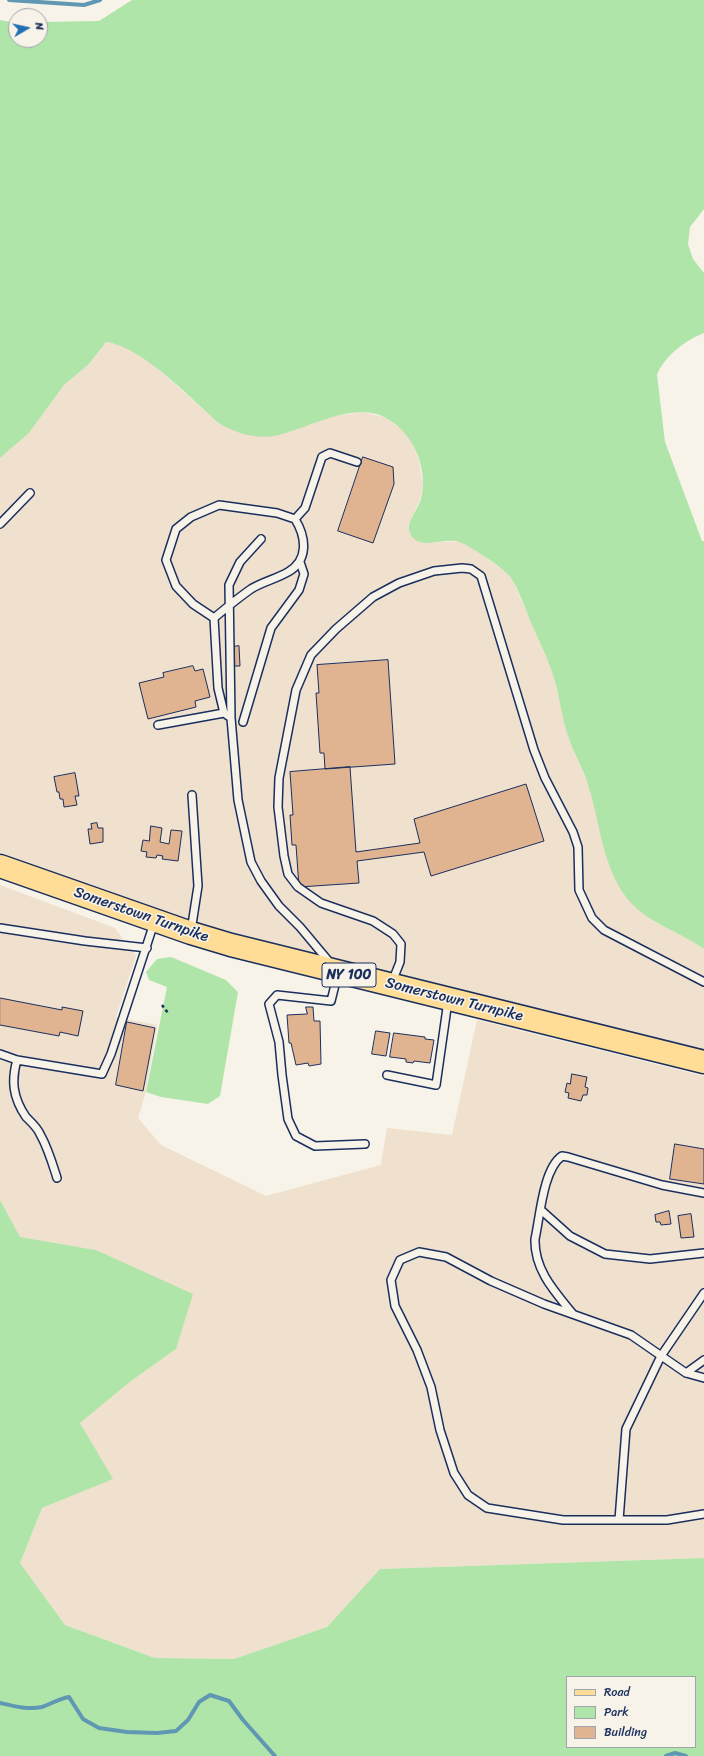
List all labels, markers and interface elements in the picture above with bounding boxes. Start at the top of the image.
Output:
north arrow [8,8,48,48]
text: N [29,21,49,31]
street label: Somerstown Turnpike [71,883,211,947]
road number: NY 100 [322,963,376,987]
street label: Somerstown Turnpike [383,974,525,1026]
legend [566,1676,696,1748]
text: Road [604,1681,630,1703]
text: Park [604,1701,629,1723]
text: Building [604,1721,647,1743]

